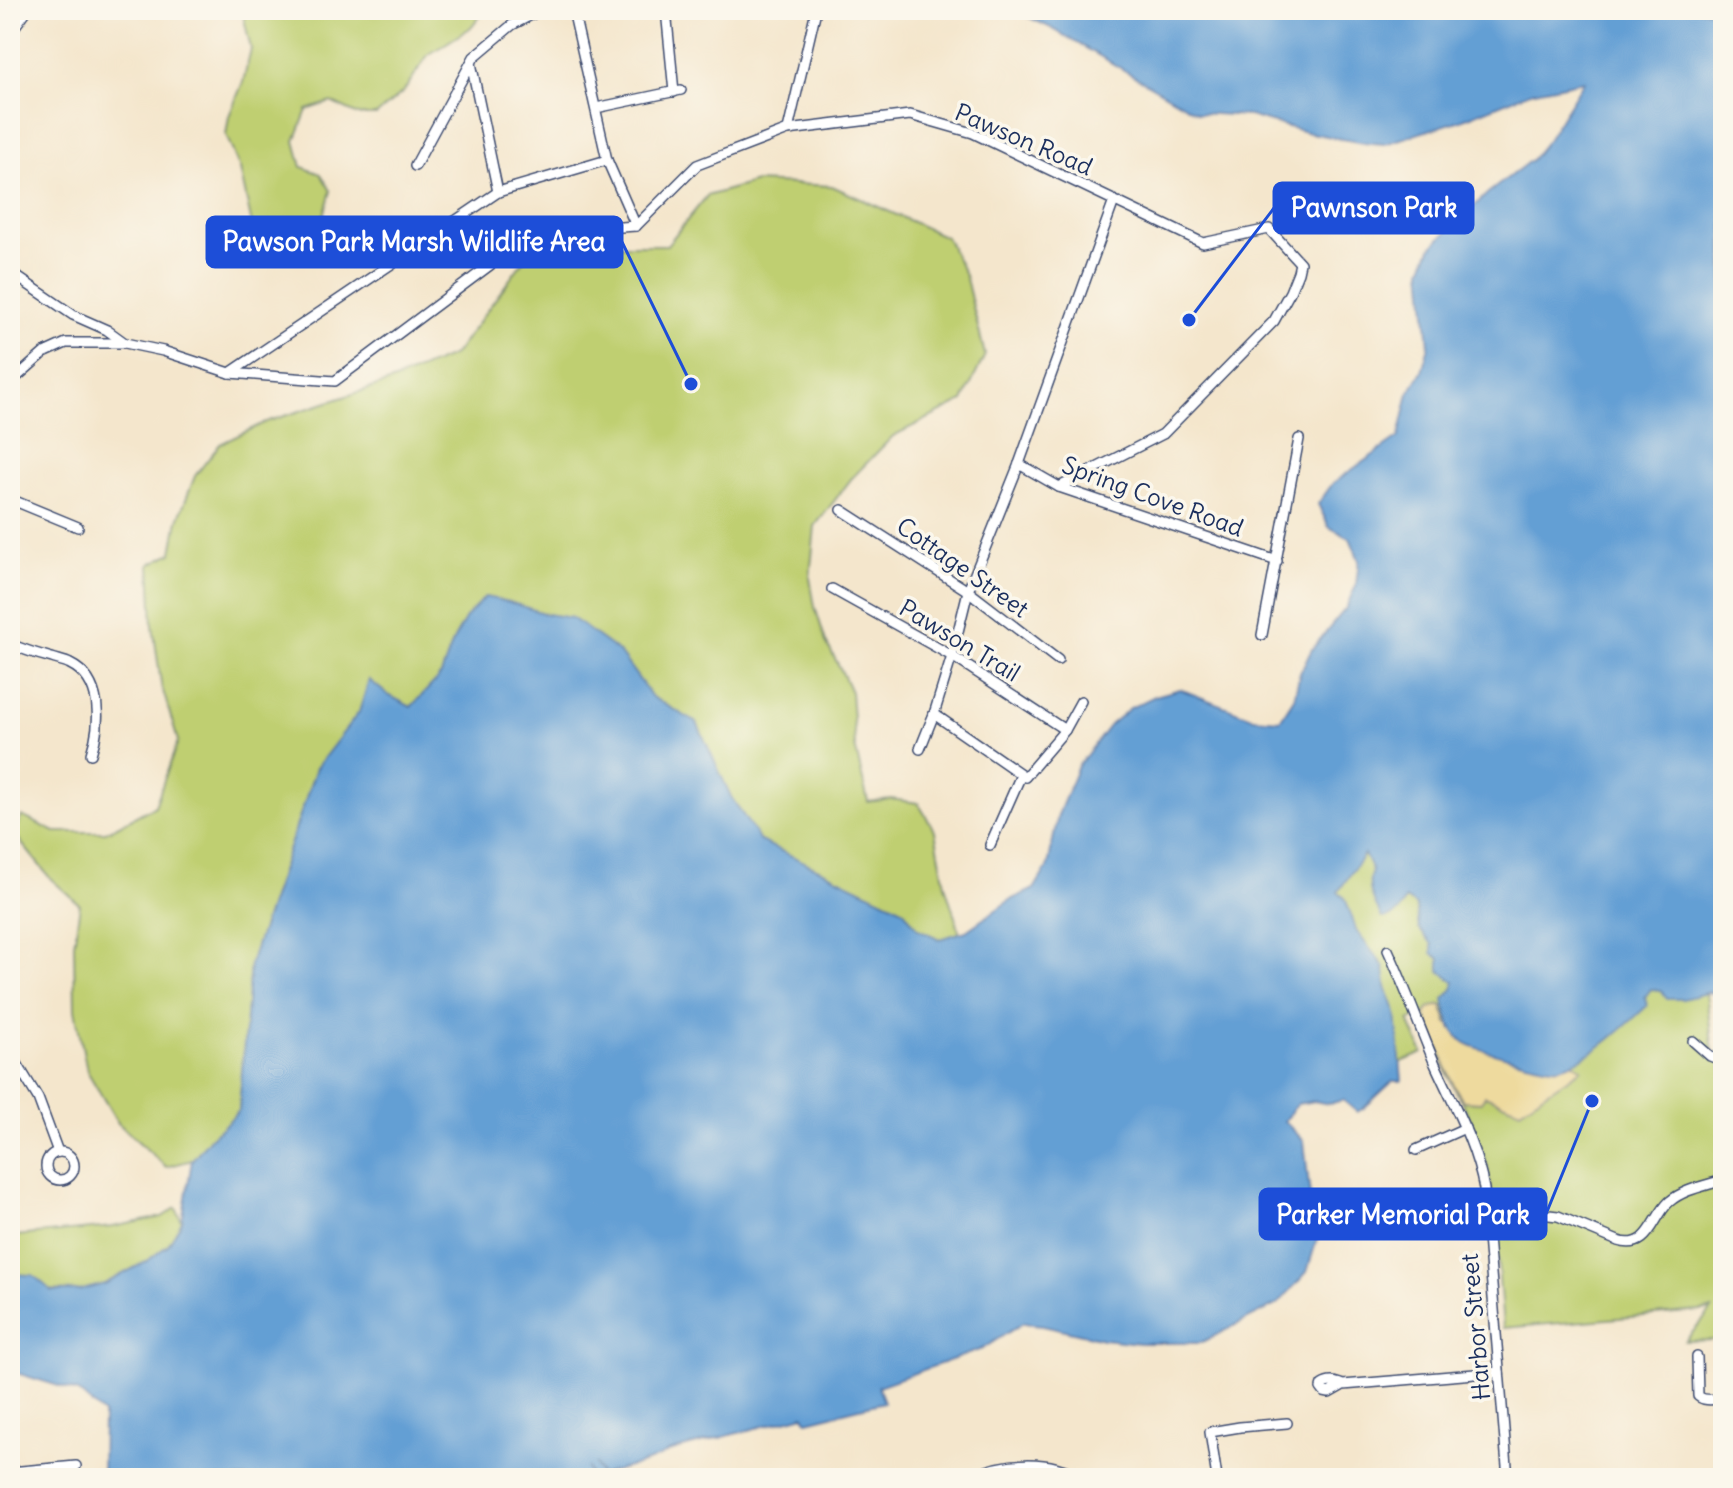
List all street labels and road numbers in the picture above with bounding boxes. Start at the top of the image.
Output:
street label: Pawson Road [951,97,1097,181]
street label: Spring Cove Road [1058,449,1248,543]
street label: Cottage Street [891,510,1035,624]
street label: Pawson Trail [894,592,1026,688]
street label: Harbor Street [1454,1252,1496,1402]

